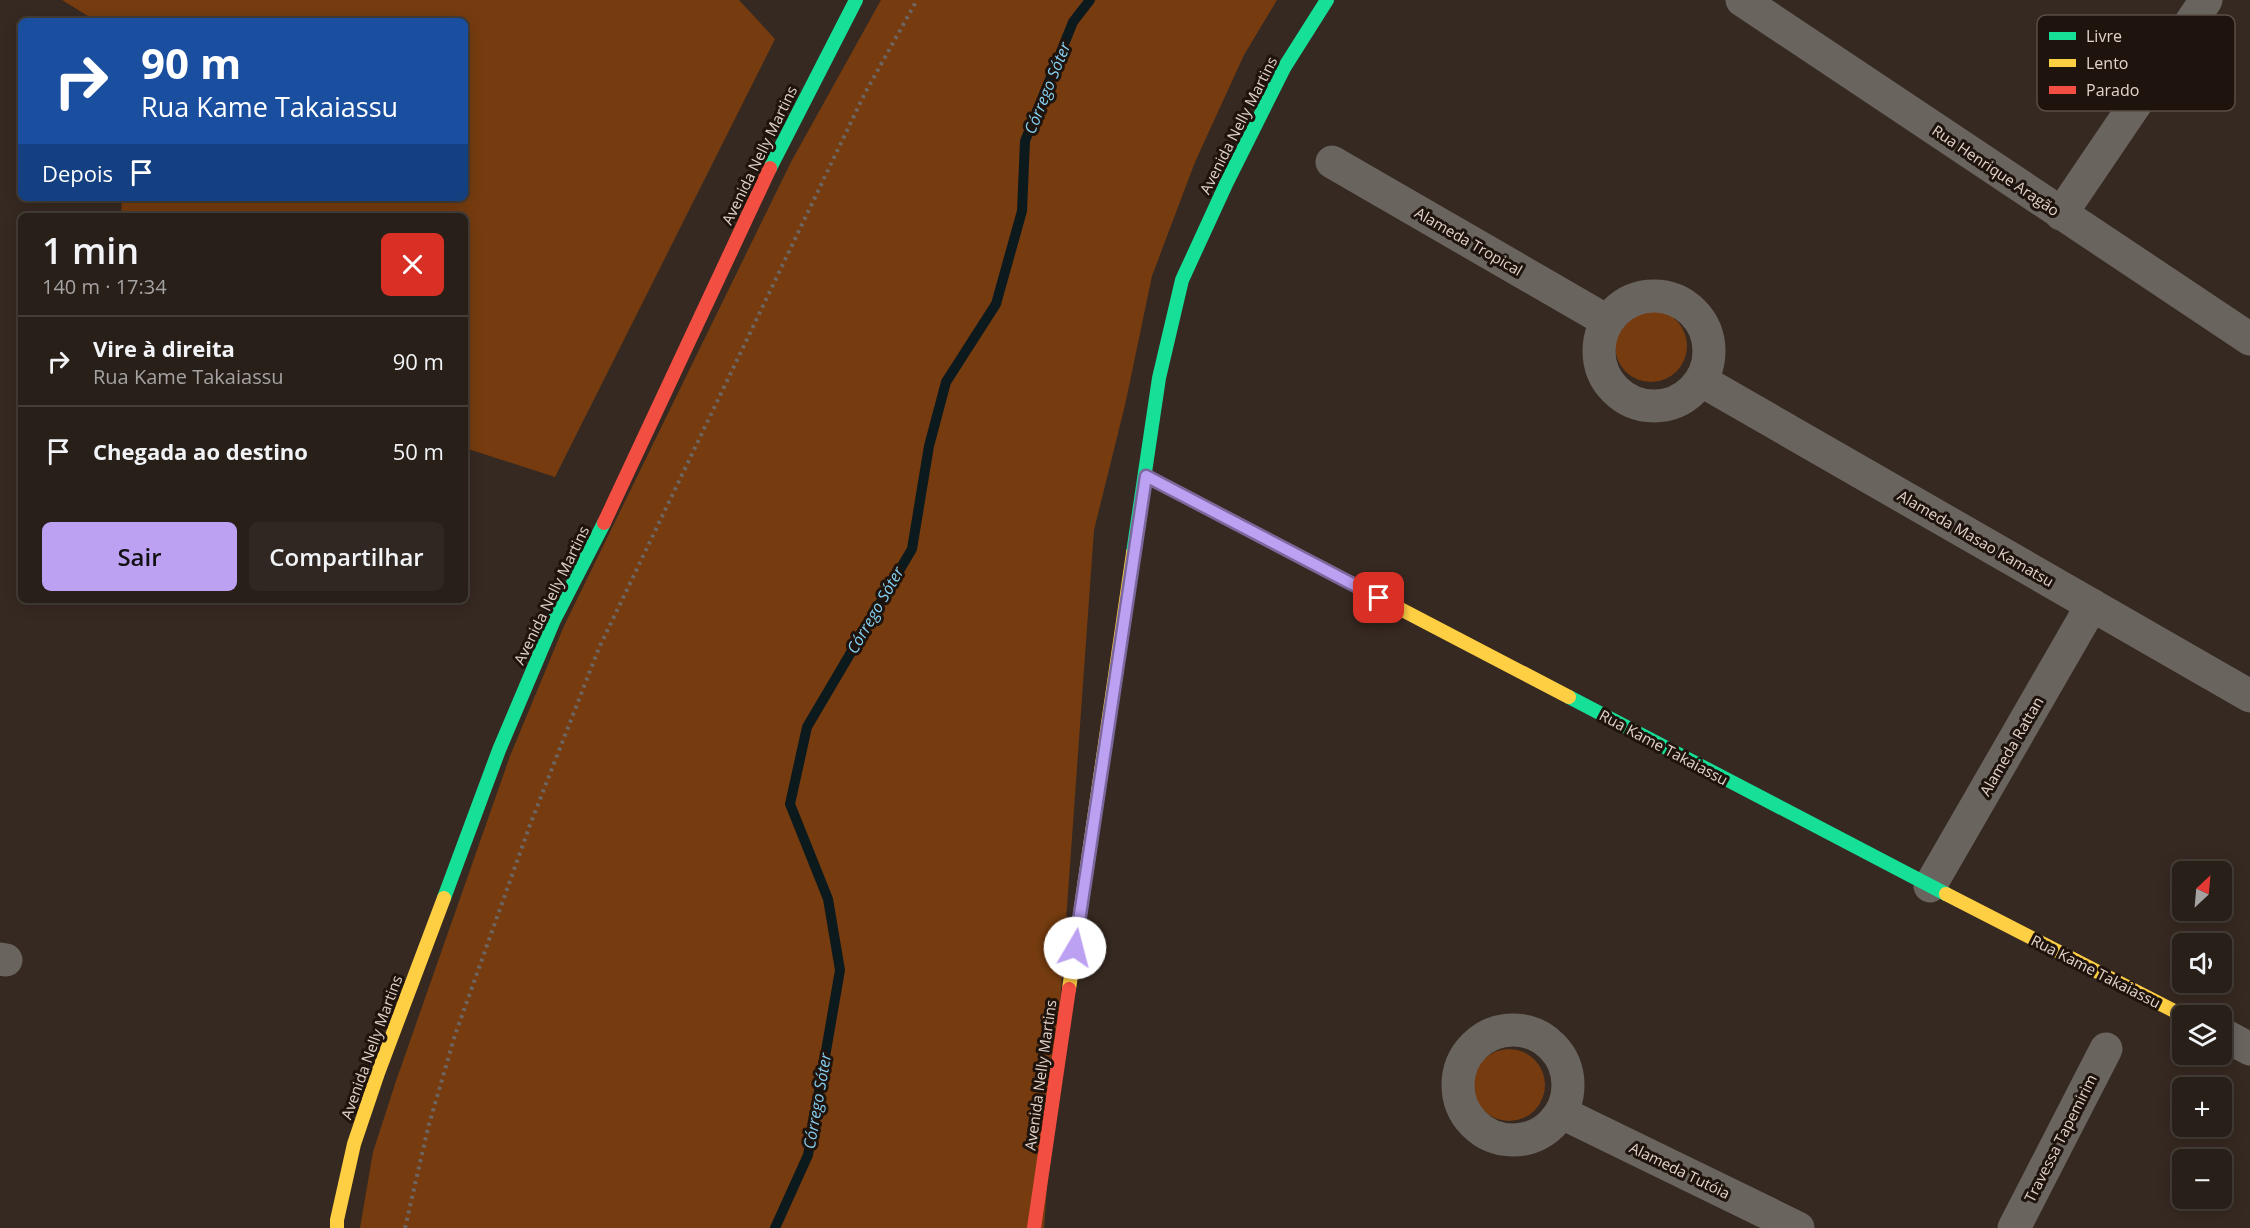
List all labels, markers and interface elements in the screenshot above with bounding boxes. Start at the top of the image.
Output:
legend [2037,15,2235,111]
text: Livre [2086,25,2122,47]
text: 90 m [141,34,241,91]
water label: Córrego Sóter [1019,38,1076,137]
icon: right [42,42,120,120]
text: Lento [2086,52,2128,74]
street label: Avenida Nelly Martins [1195,53,1281,197]
text: Parado [2086,79,2139,101]
street label: Avenida Nelly Martins [717,82,801,228]
text: Rua Kame Takaiassu [141,88,398,125]
street label: Rua Henrique Aragão [1928,120,2064,220]
icon: arrive [125,156,158,189]
text: Depois [42,158,113,188]
street label: Alameda Tropical [1412,202,1526,280]
text: 1 min [42,226,139,275]
button: close [381,233,444,296]
text: 140 m · 17:34 [42,273,167,300]
text: Vire à direita [93,333,235,363]
icon: right [42,345,75,378]
text: 90 m [393,346,444,376]
text: Rua Kame Takaiassu [93,363,283,390]
icon: arrive [42,435,75,468]
text: Chegada ao destino [93,436,308,466]
text: 50 m [393,436,444,466]
street label: Alameda Masao Kamatsu [1894,485,2058,591]
button: Sair [42,522,237,591]
button: Compartilhar [249,522,444,591]
street label: Avenida Nelly Martins [509,522,593,668]
water label: Córrego Sóter [841,562,909,658]
pin [1353,572,1404,623]
icon: arrive [1362,581,1395,614]
street label: Alameda Rattan [1975,693,2047,799]
street label: Rua Kame Takaiassu [1596,705,1732,789]
north arrow [2172,861,2232,921]
map controls [2172,861,2232,1209]
position arrow [1043,916,1107,980]
street label: Rua Kame Takaiassu [2028,930,2164,1012]
button: sound [2172,933,2232,993]
street label: Avenida Nelly Martins [336,972,406,1122]
street label: Avenida Nelly Martins [1020,998,1060,1152]
button: layers [2172,1005,2232,1065]
water label: Córrego Sóter [798,1051,836,1151]
street label: Travessa Tapemirim [2019,1071,2101,1205]
button: + [2172,1077,2232,1137]
street label: Alameda Tutóia [1627,1137,1733,1203]
button: − [2172,1149,2232,1209]

